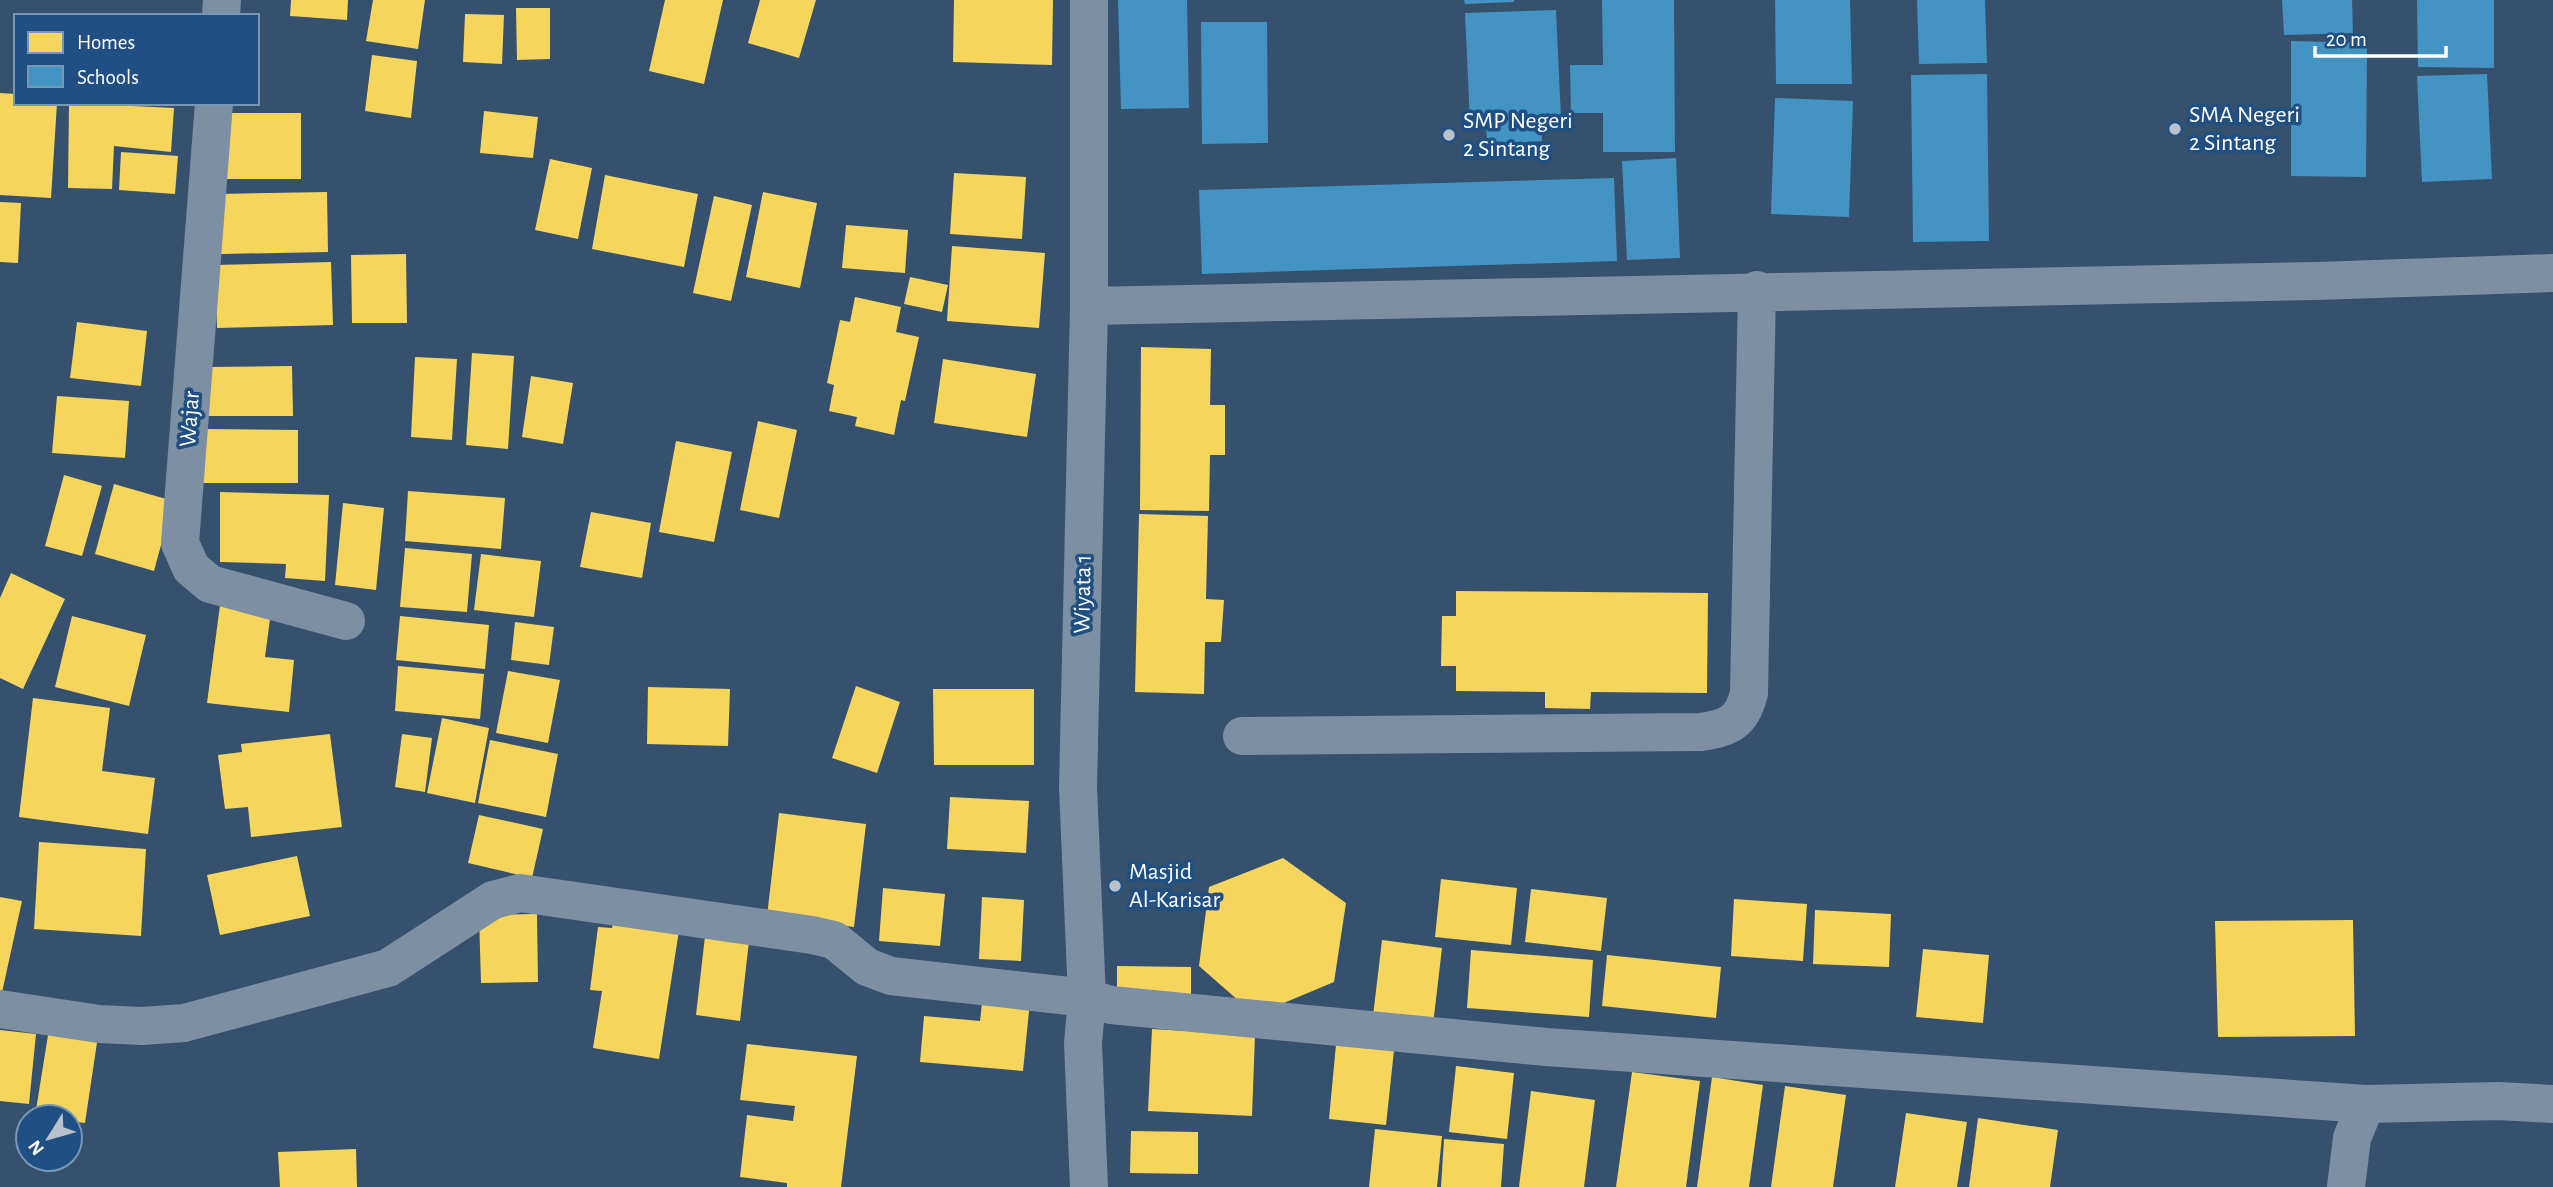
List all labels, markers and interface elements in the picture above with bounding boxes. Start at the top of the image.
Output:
legend [14,14,259,105]
scale bar [2315,14,2446,58]
text: 20 m [2326,29,2367,50]
text: Homes [77,32,135,53]
text: Schools [77,67,139,88]
place label: SMA Negeri 2 Sintang [2189,103,2300,155]
place label: SMP Negeri 2 Sintang [1463,109,1573,161]
marker: SMA Negeri 2 Sintang [2167,121,2183,137]
marker: SMP Negeri 2 Sintang [1441,127,1457,143]
street label: Wajar [176,390,204,448]
street label: Wiyata 1 [1070,554,1096,634]
place label: Masjid Al-Karisar [1129,860,1220,912]
marker: Masjid Al-Karisar [1107,878,1123,894]
north arrow [14,1103,84,1173]
text: N [25,1136,48,1158]

